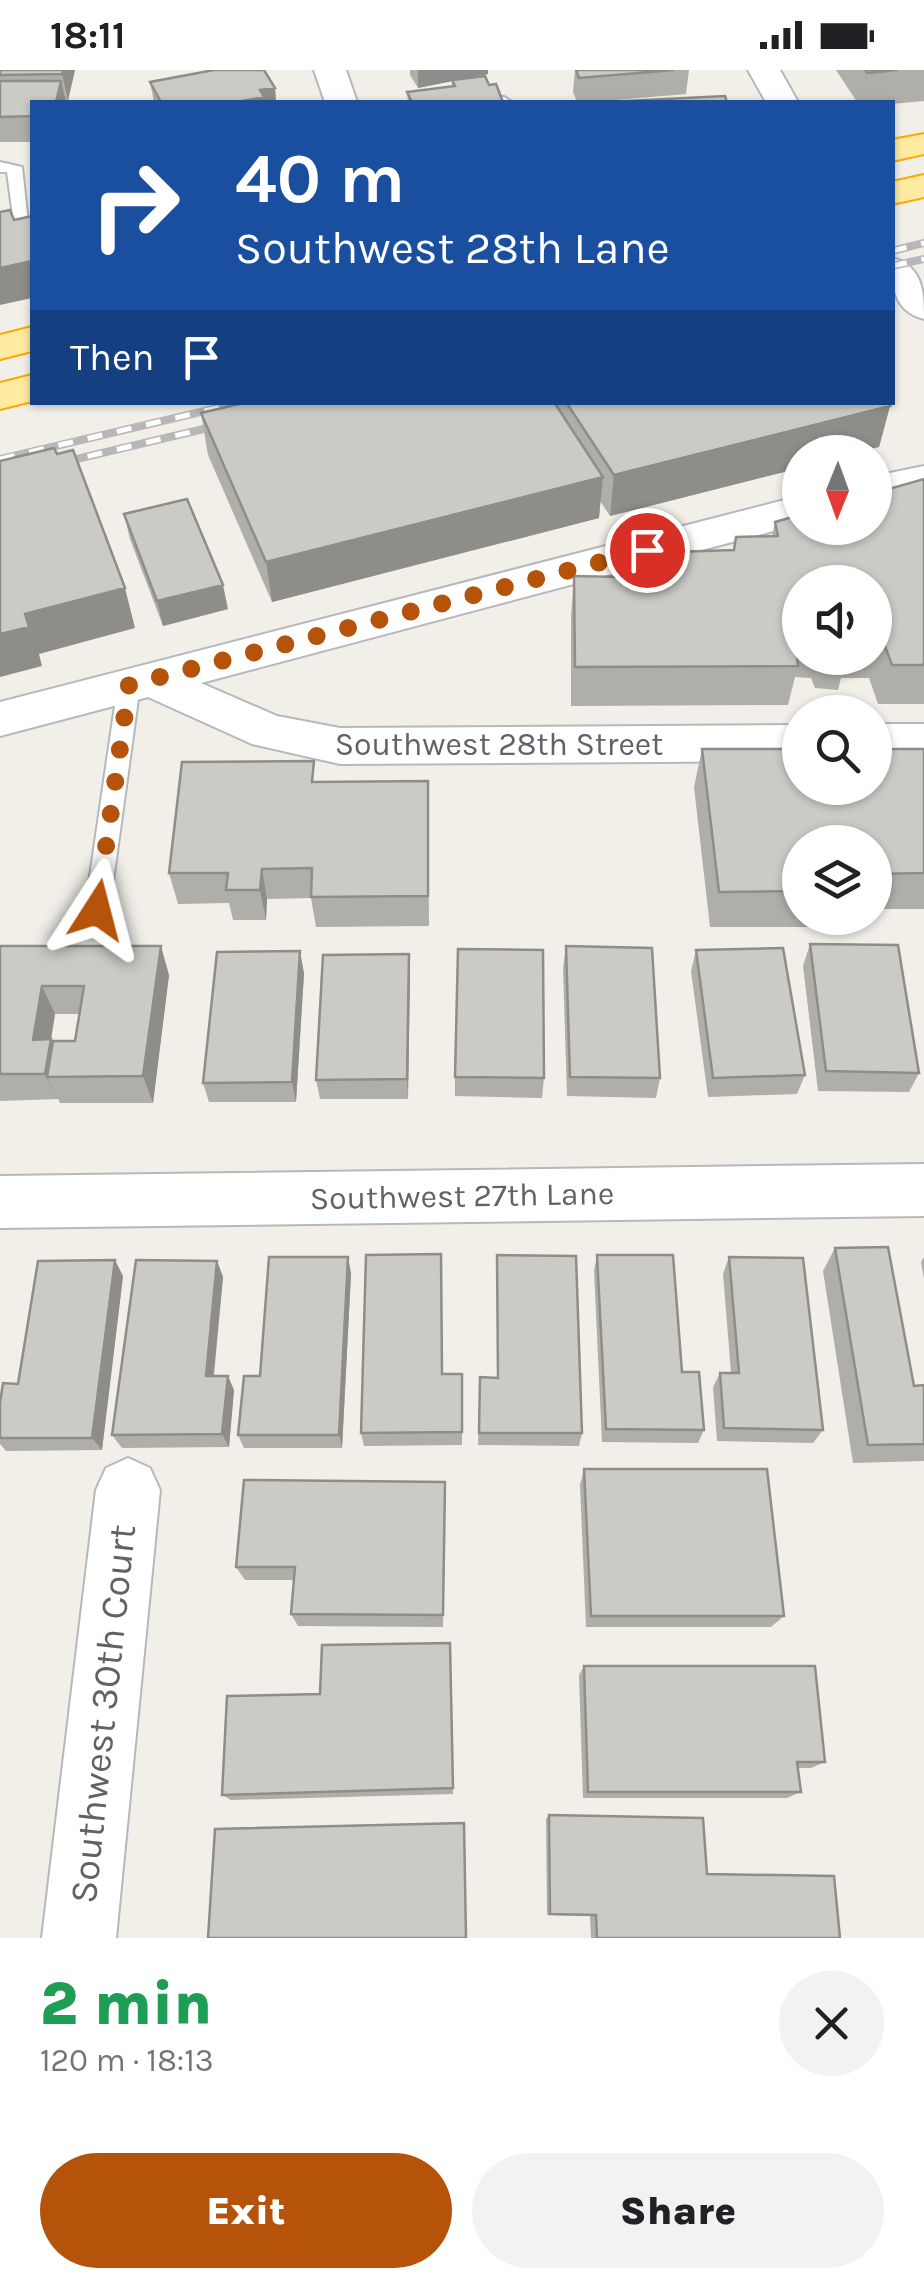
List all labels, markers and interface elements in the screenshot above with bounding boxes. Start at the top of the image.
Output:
text: 18:11 [50,13,125,58]
text: 40 m [235,138,405,220]
icon: right [70,140,200,270]
text: Southwest 28th Lane [235,222,670,274]
icon: arrive [174,330,229,385]
text: Then [70,335,154,380]
north arrow [782,435,892,545]
map controls [782,435,892,935]
pin [605,508,690,593]
icon: arrive [620,523,675,578]
button: sound [782,565,892,675]
button: search [782,695,892,805]
street label: Southwest 28th Street [335,726,663,763]
button: layers [782,825,892,935]
position arrow [45,858,149,962]
street label: Southwest 27th Lane [309,1175,615,1217]
street label: Southwest 30th Court [61,1522,145,1906]
text: 2 min [40,1969,212,2039]
button: close [779,1971,884,2076]
text: 120 m · 18:13 [40,2042,214,2079]
button: Exit [40,2153,452,2268]
button: Share [472,2153,884,2268]

